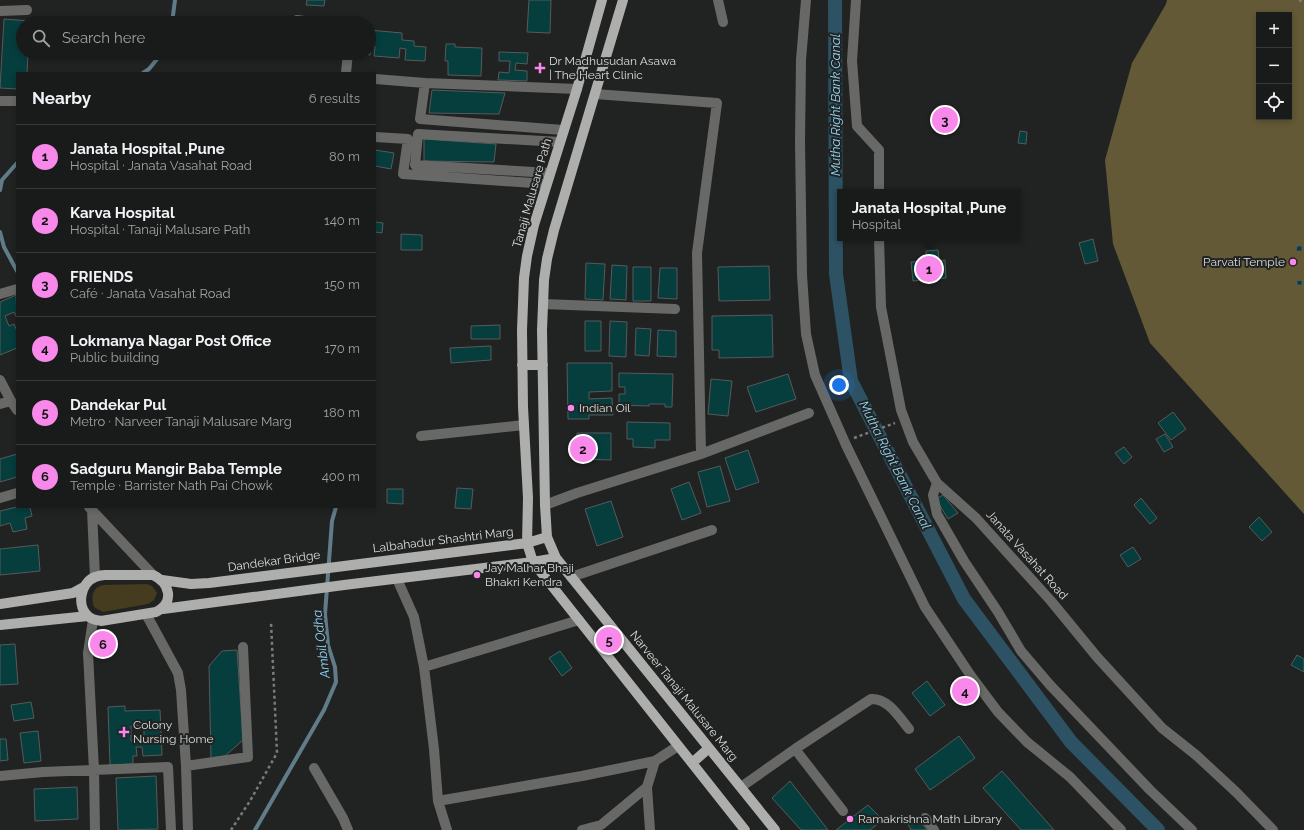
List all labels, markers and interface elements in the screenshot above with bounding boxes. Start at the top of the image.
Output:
map controls [1256,12,1292,120]
button: + [1256,12,1292,48]
search box [16,16,376,60]
icon: search [30,27,52,49]
text: Search here [62,29,145,47]
water label: Mutha Right Bank Canal [828,33,843,176]
button: − [1256,48,1292,84]
place label: Dr Madhusudan Asawa | The Heart Clinic [549,54,676,82]
marker: Dr Madhusudan Asawa | The Heart Clinic [534,62,546,74]
button: locate [1256,84,1292,120]
text: Nearby [32,88,91,108]
text: 6 results [309,91,360,106]
pin: 3 [932,105,958,135]
street label: Tanaji Malusare Path [510,137,554,249]
text: Janata Hospital ,Pune [70,140,225,158]
text: 1 [42,149,48,164]
text: 80 m [329,149,360,164]
text: Hospital · Janata Vasahat Road [70,158,252,173]
popup [837,189,1021,241]
text: Janata Hospital ,Pune [852,199,1006,217]
text: Karva Hospital [70,204,175,222]
text: 2 [41,213,49,228]
text: 140 m [324,213,360,228]
text: Hospital [852,217,901,232]
text: Hospital · Tanaji Malusare Path [70,222,250,237]
pin: 1 [916,254,942,284]
place label: Parvati Temple [1203,255,1285,269]
marker: Parvati Temple [1288,257,1298,267]
text: FRIENDS [70,268,133,286]
text: 3 [41,277,49,292]
text: 150 m [324,277,360,292]
text: Café · Janata Vasahat Road [70,286,231,301]
text: Lokmanya Nagar Post Office [70,332,271,350]
text: 4 [41,341,49,356]
text: 170 m [324,341,360,356]
text: Public building [70,350,159,365]
your location [829,375,849,395]
text: Dandekar Pul [70,396,166,414]
water label: Mutha Right Bank Canal [856,398,934,532]
place label: Indian Oil [579,401,631,415]
marker: Indian Oil [566,403,576,413]
text: 5 [41,405,49,420]
text: 180 m [324,405,360,420]
text: Metro · Narveer Tanaji Malusare Marg [70,414,292,429]
pin: 2 [570,434,596,464]
text: Sadguru Mangir Baba Temple [70,460,282,478]
text: 6 [41,469,49,484]
text: 400 m [322,469,360,484]
text: Temple · Barrister Nath Pai Chowk [70,478,273,493]
street label: Janata Vasahat Road [983,508,1071,602]
street label: Lalbahadur Shashtri Marg [372,524,514,556]
street label: Dandekar Bridge [227,548,321,574]
place label: Jay Malhar Bhaji Bhakri Kendra [485,561,574,589]
marker: Jay Malhar Bhaji Bhakri Kendra [472,570,482,580]
water label: Ambil Odha [309,609,333,680]
pin: 5 [596,625,622,655]
street label: Narveer Tanaji Malusare Marg [627,628,741,764]
pin: 6 [90,629,116,659]
pin: 4 [952,676,978,706]
place label: Colony Nursing Home [133,718,213,746]
marker: Colony Nursing Home [118,726,130,738]
place label: Ramakrishna Math Library [858,812,1002,826]
marker: Ramakrishna Math Library [845,814,855,824]

